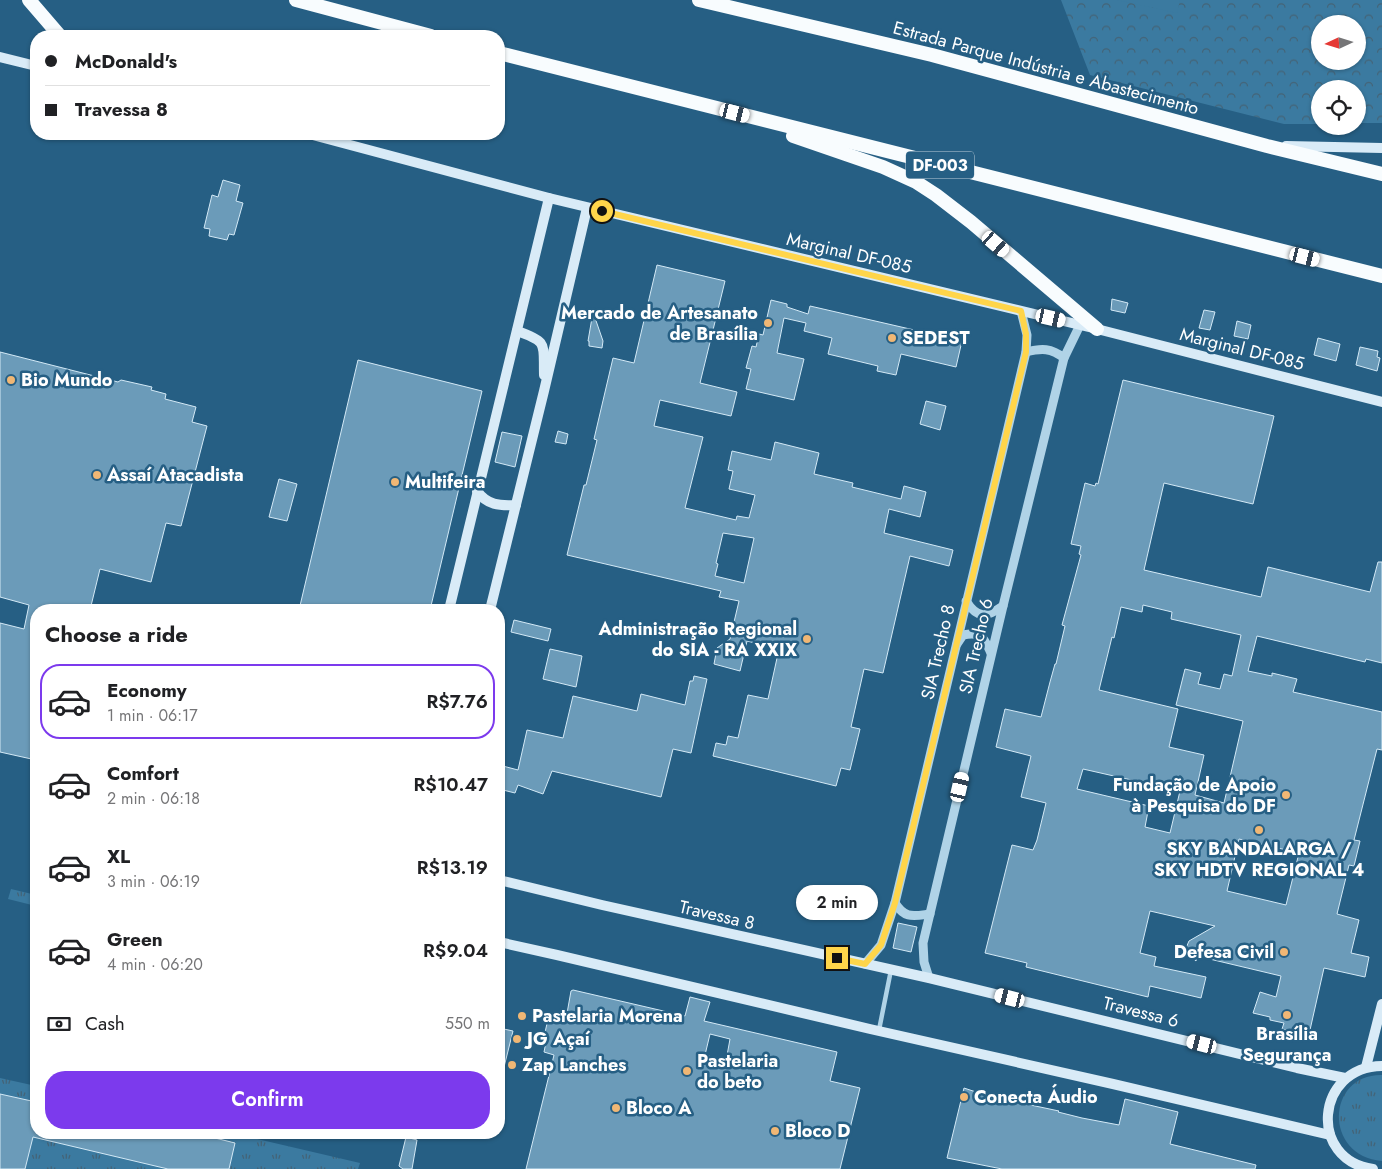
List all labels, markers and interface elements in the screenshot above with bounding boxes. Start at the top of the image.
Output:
street label: Estrada Parque Indústria e Abastecimento [890,15,1202,121]
north arrow [1311,15,1366,70]
map controls [1311,15,1366,135]
text: McDonald's [75,48,177,75]
button: locate [1311,80,1366,135]
text: Travessa 8 [75,96,168,123]
car [718,102,751,124]
road number: DF-003 [906,152,974,178]
route start [591,200,613,222]
street label: Marginal DF-085 [784,226,914,280]
car [979,228,1012,260]
car [1288,246,1321,268]
place label: Mercado de Artesanato de Brasília [561,300,758,347]
car [1034,307,1067,329]
marker: Mercado de Artesanato de Brasília [762,317,774,329]
street label: Marginal DF-085 [1177,321,1307,377]
place label: SEDEST [902,325,970,351]
marker: SEDEST [886,332,898,344]
place label: Bio Mundo [21,367,113,393]
marker: Bio Mundo [5,374,17,386]
place label: Assaí Atacadista [106,462,244,488]
marker: Assaí Atacadista [91,469,103,481]
place label: Multifeira [405,469,486,495]
marker: Multifeira [389,476,401,488]
street label: SIA Trecho 6 [952,596,1000,696]
street label: SIA Trecho 8 [914,602,962,702]
place label: Administração Regional do SIA - RA XXIX [597,616,798,663]
text: Choose a ride [45,618,188,650]
marker: Administração Regional do SIA - RA XXIX [801,633,813,645]
text: Economy [107,677,187,704]
icon: car [47,679,92,724]
text: R$7.76 [426,688,488,715]
text: 1 min · 06:17 [107,704,198,727]
text: Comfort [107,760,179,787]
icon: car [47,762,92,807]
text: R$10.47 [414,771,488,798]
car [949,771,970,803]
place label: Fundação de Apoio à Pesquisa do DF [1113,772,1276,819]
text: 2 min · 06:18 [107,787,200,810]
marker: Fundação de Apoio à Pesquisa do DF [1280,789,1292,801]
marker: SKY BANDALARGA / SKY HDTV REGIONAL 4 [1253,824,1265,836]
place label: SKY BANDALARGA / SKY HDTV REGIONAL 4 [1154,836,1364,883]
text: XL [107,843,130,870]
icon: car [47,845,92,890]
text: R$13.19 [417,854,488,881]
text: 3 min · 06:19 [107,870,200,893]
callout: 2 min [796,886,878,920]
text: 2 min [816,891,858,914]
street label: Travessa 8 [677,894,757,936]
text: Green [107,926,163,953]
icon: car [47,928,92,973]
text: R$9.04 [423,937,488,964]
place label: Defesa Civil [1174,939,1274,965]
marker: Defesa Civil [1278,946,1290,958]
route end [826,947,848,969]
text: 4 min · 06:20 [107,953,203,976]
car [993,987,1026,1009]
street label: Travessa 6 [1100,990,1182,1034]
place label: Pastelaria Morena [532,1003,683,1029]
marker: Brasília Segurança [1281,1009,1293,1021]
icon: cash [45,1010,73,1038]
text: Cash [85,1010,125,1037]
marker: Pastelaria Morena [516,1010,528,1022]
text: 550 m [445,1012,490,1035]
place label: Brasília Segurança [1243,1021,1331,1068]
place label: JG Açaí [524,1026,591,1052]
marker: JG Açaí [511,1033,523,1045]
car [1185,1033,1218,1055]
place label: Pastelaria do beto [697,1048,778,1095]
place label: Zap Lanches [522,1052,627,1078]
marker: Zap Lanches [506,1059,518,1071]
marker: Pastelaria do beto [681,1065,693,1077]
button: Confirm [45,1071,490,1129]
place label: Conecta Áudio [974,1083,1098,1110]
marker: Conecta Áudio [958,1091,970,1103]
place label: Bloco A [626,1095,692,1121]
marker: Bloco A [610,1102,622,1114]
place label: Bloco D [785,1118,851,1144]
marker: Bloco D [769,1125,781,1137]

